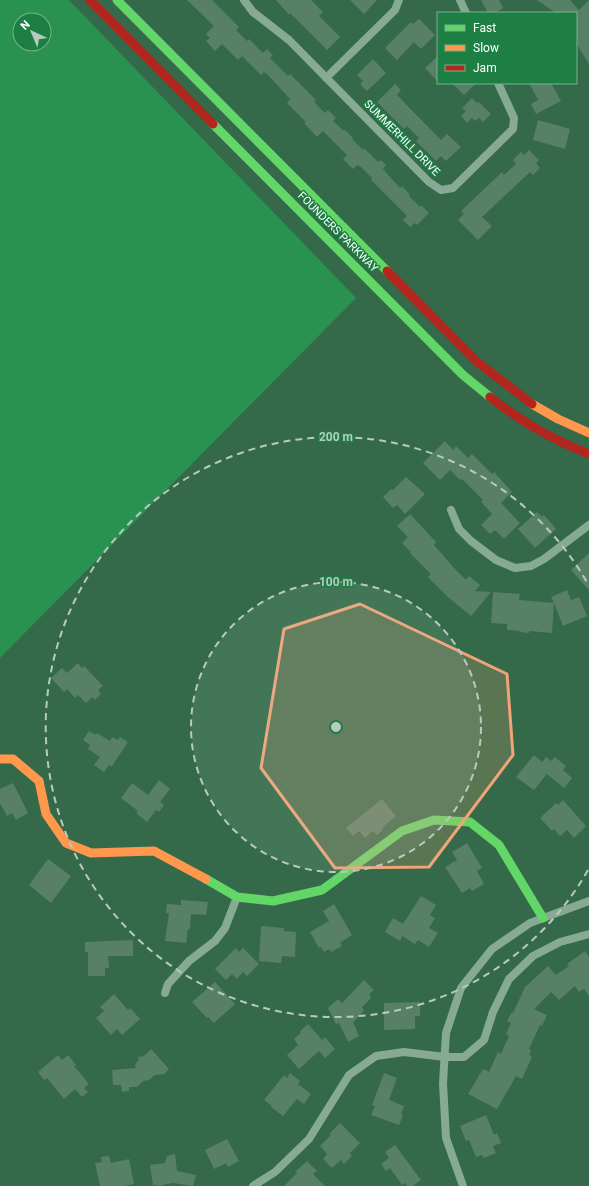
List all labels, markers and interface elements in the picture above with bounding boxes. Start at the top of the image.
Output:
north arrow [12,12,52,52]
legend [437,12,577,84]
text: N [18,18,33,33]
text: Fast [473,21,496,35]
text: Slow [473,41,499,55]
text: Jam [473,61,497,75]
street label: SUMMERHILL DRIVE [361,97,443,179]
street label: FOUNDERS PARKWAY [295,189,381,275]
text: 200 m [319,430,353,444]
text: 100 m [319,575,353,589]
centre of rings [329,720,343,734]

